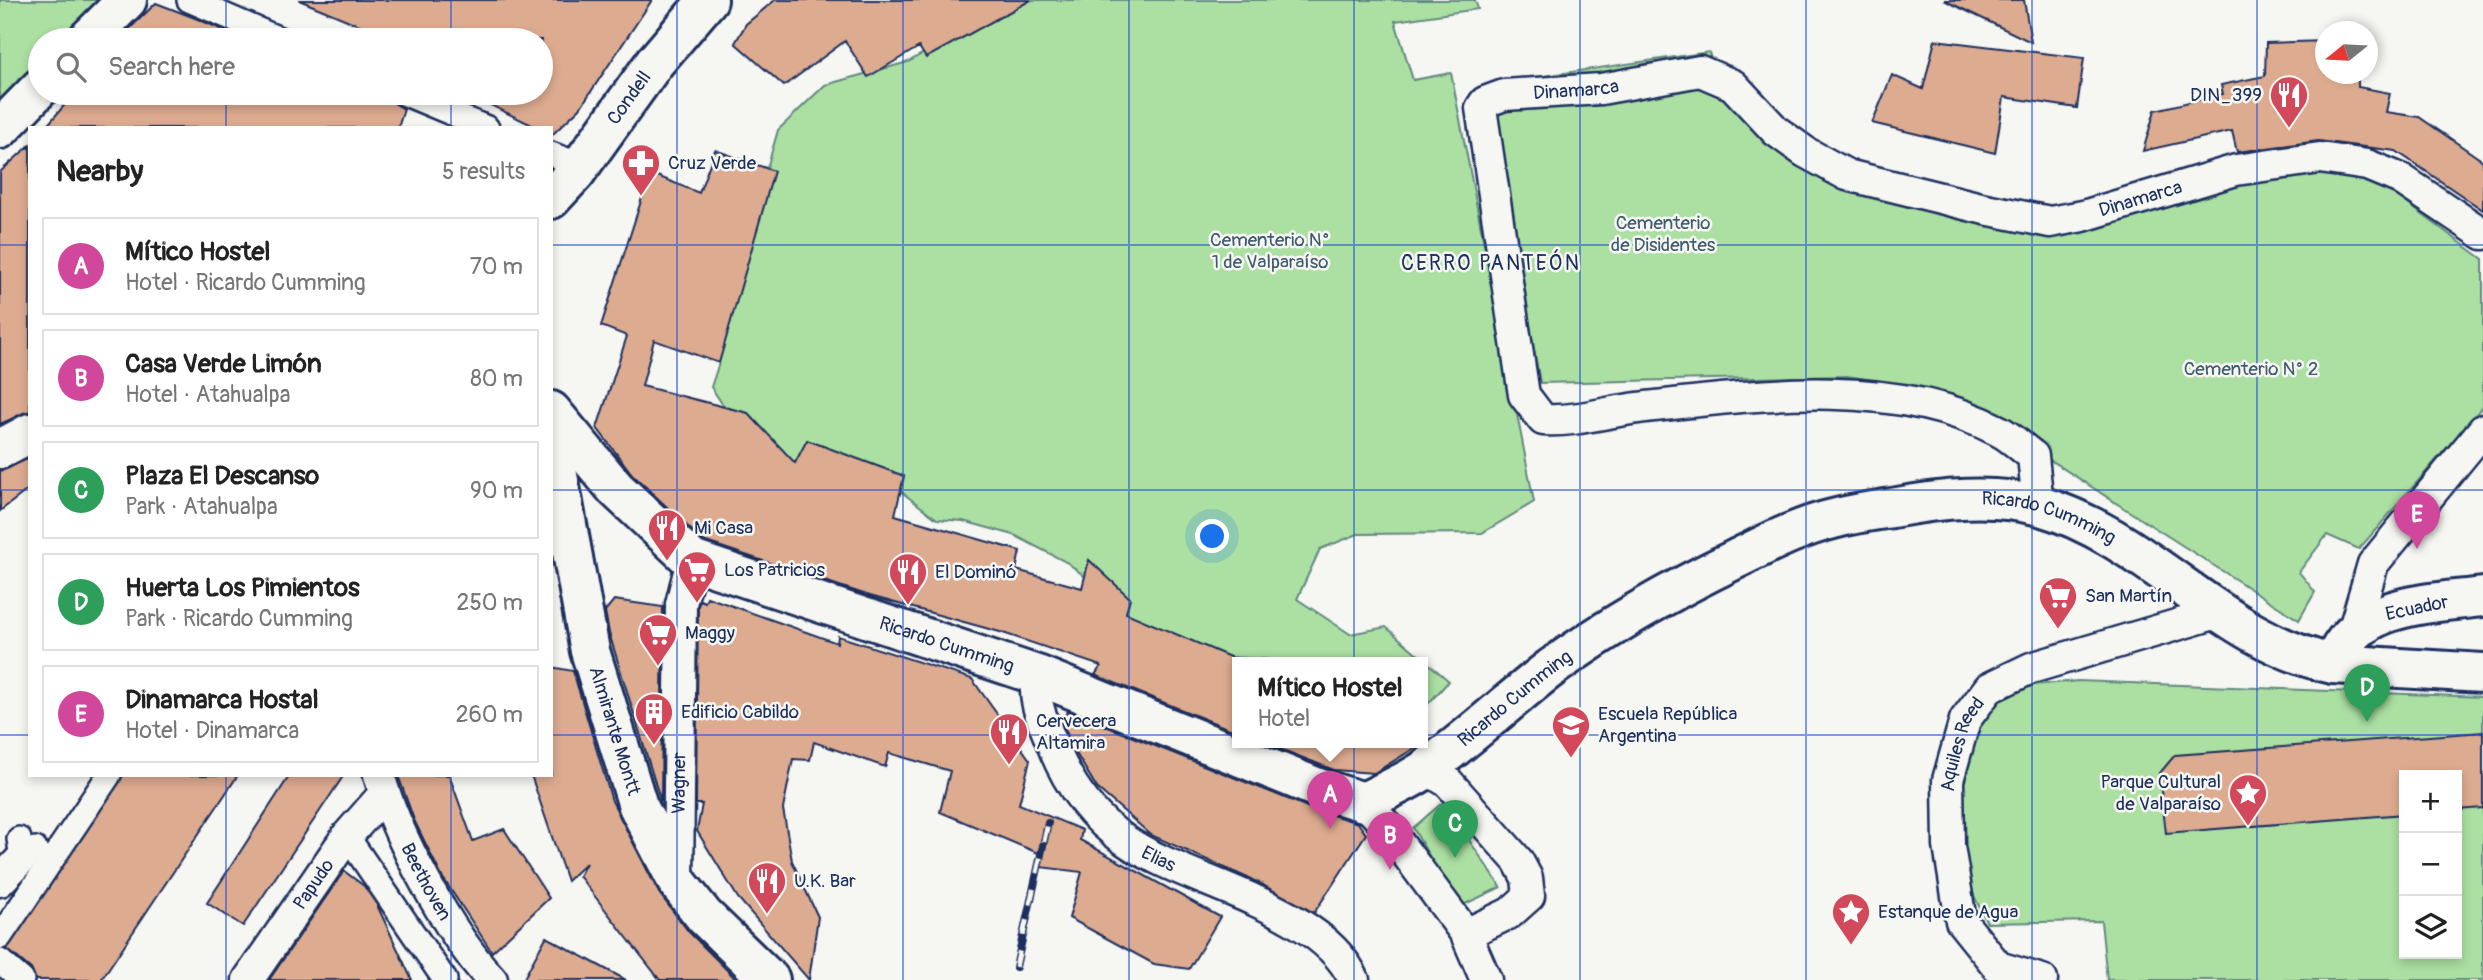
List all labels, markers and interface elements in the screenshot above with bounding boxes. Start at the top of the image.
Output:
north arrow [2315,21,2378,84]
search box [28,28,553,105]
icon: search [52,48,90,86]
text: Search here [108,51,235,83]
street label: Condell [602,66,657,129]
street label: Dinamarca [1532,74,1621,105]
restaurant icon: DIN_399 [2268,74,2310,129]
place label: DIN_399 [2190,83,2262,107]
pharmacy icon: Cruz Verde [620,142,662,197]
place label: Cruz Verde [668,151,757,175]
text: Nearby [56,153,143,190]
text: 5 results [442,157,525,186]
street label: Dinamarca [2096,175,2185,223]
park label: Cementerio de Disidentes [1611,211,1716,257]
park label: Cementerio N° 1 de Valparaíso [1210,228,1330,274]
text: Mítico Hostel [125,236,270,268]
district label: CERRO PANTEÓN [1401,249,1581,277]
text: A [74,252,88,281]
text: 70 m [470,252,523,281]
text: Hotel · Ricardo Cumming [125,268,365,297]
text: Casa Verde Limón [125,348,322,380]
park label: Cementerio N° 2 [2184,357,2318,381]
text: B [74,364,88,393]
text: 80 m [470,364,523,393]
text: Hotel · Atahualpa [125,380,290,409]
text: Plaza El Descanso [125,460,319,492]
text: C [74,476,88,505]
text: 90 m [470,476,523,505]
street label: Ricardo Cumming [1981,486,2120,550]
pin: E [2394,491,2440,549]
text: Park · Atahualpa [125,492,278,521]
restaurant icon: Mi Casa [646,507,688,562]
place label: Mi Casa [694,516,753,540]
your location [1195,519,1229,553]
supermarket icon: Los Patricios [676,549,718,604]
restaurant icon: El Dominó [887,551,929,606]
place label: Los Patricios [724,558,826,582]
place label: El Dominó [935,560,1016,584]
text: Huerta Los Pimientos [125,572,360,604]
supermarket icon: San Martín [2037,575,2079,630]
place label: San Martín [2085,584,2172,608]
text: D [74,588,88,617]
text: 250 m [457,588,523,617]
street label: Ecuador [2383,590,2451,626]
text: Park · Ricardo Cumming [125,604,353,633]
street label: Ricardo Cumming [876,611,1017,679]
supermarket icon: Maggy [637,612,679,667]
place label: Maggy [685,621,735,645]
street label: Ricardo Cumming [1453,645,1577,752]
popup [1232,657,1428,748]
street label: Almirante Montt [583,663,646,798]
pin: D [2344,664,2390,722]
text: Mítico Hostel [1257,672,1403,704]
text: Dinamarca Hostal [125,684,319,716]
building icon: Edificio Cabildo [633,691,675,746]
street label: Aquiles Reed [1936,692,1990,792]
text: E [75,700,87,729]
text: 260 m [456,700,523,729]
place label: Edificio Cabildo [681,700,799,724]
place label: Escuela República Argentina [1598,702,1737,748]
text: Hotel [1257,704,1310,733]
school or university icon: Escuela República Argentina [1550,704,1592,759]
place label: Cervecera Altamira [1036,709,1117,755]
restaurant icon: Cervecera Altamira [988,711,1030,766]
text: Hotel · Dinamarca [125,716,299,745]
street label: Wagner [667,752,691,814]
place label: Parque Cultural de Valparaíso [2101,770,2221,816]
map controls [2399,770,2462,959]
button: + [2399,770,2462,833]
pin: A [1307,771,1353,829]
place icon: Parque Cultural de Valparaíso [2227,772,2269,827]
pin: C [1432,800,1478,858]
pin: B [1367,812,1413,870]
button: − [2399,833,2462,896]
street label: Beethoven [395,839,457,925]
street label: Elias [1137,841,1180,878]
street label: Papudo [288,854,340,914]
restaurant icon: U.K. Bar [746,860,788,915]
place label: U.K. Bar [794,869,856,893]
place icon: Estanque de Agua [1830,891,1872,946]
button: layers [2399,896,2462,959]
place label: Estanque de Agua [1878,900,2018,924]

